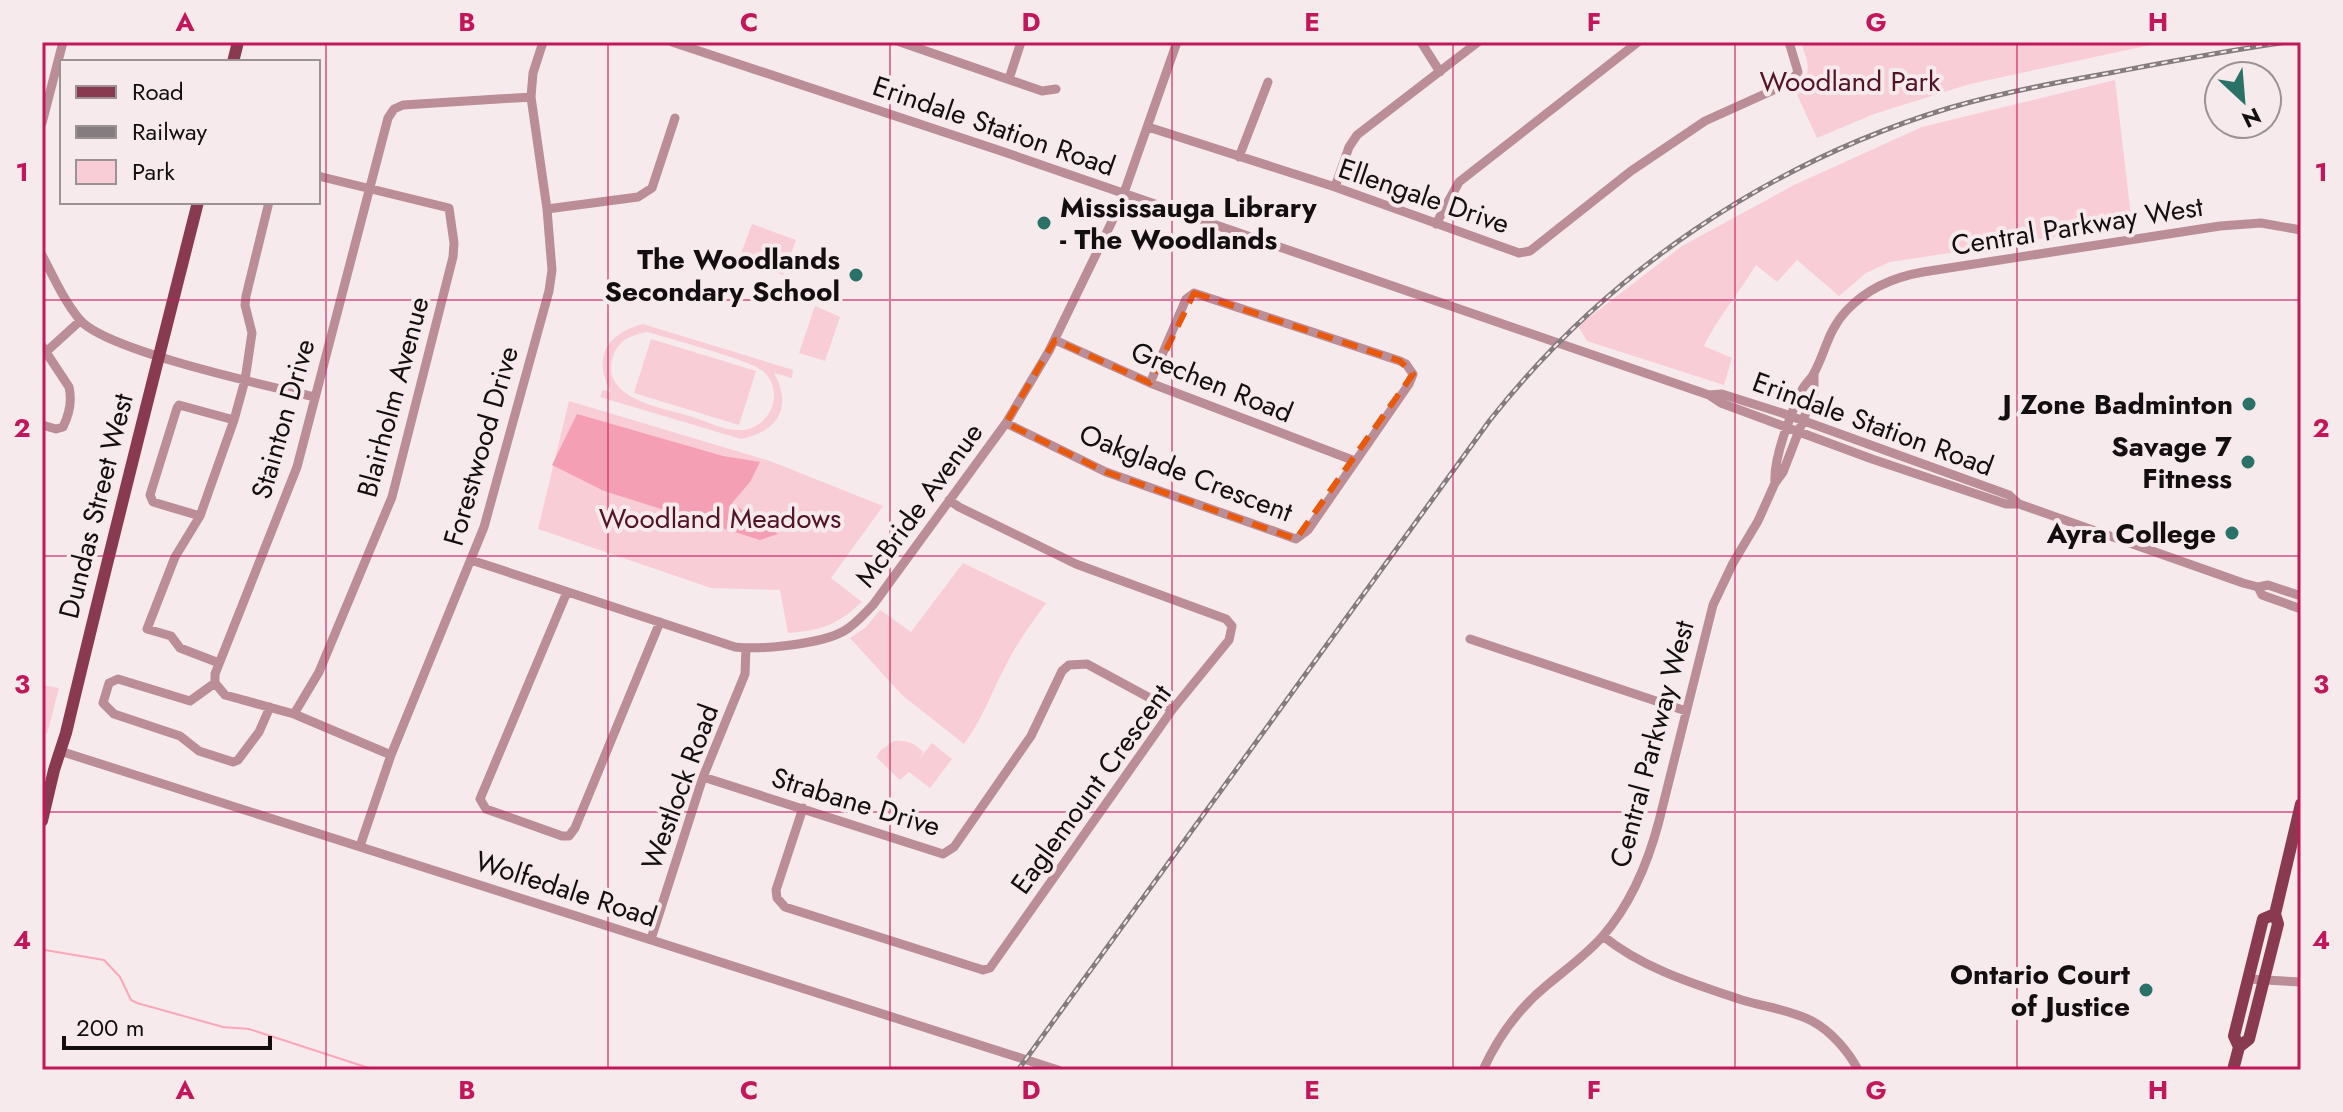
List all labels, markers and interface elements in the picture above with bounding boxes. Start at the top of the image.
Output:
text: A [174,3,195,41]
text: B [458,3,476,41]
text: C [740,3,758,41]
text: D [1021,3,1041,41]
text: E [1304,3,1320,41]
text: F [1587,3,1601,41]
text: G [1865,3,1887,41]
text: H [2148,3,2168,41]
legend [60,60,320,204]
north arrow [2203,60,2283,140]
park label: Woodland Park [1760,61,1941,102]
street label: Erindale Station Road [867,65,1121,187]
text: Road [132,74,184,109]
text: N [2237,100,2267,136]
text: Railway [132,114,207,149]
street label: Ellengale Drive [1333,148,1515,244]
text: 1 [15,153,29,191]
text: 1 [2314,153,2328,191]
text: Park [132,154,175,189]
street label: Central Parkway West [1948,186,2206,266]
place label: Mississauga Library - The Woodlands [1060,187,1317,260]
marker: Mississauga Library - The Woodlands [1035,214,1053,232]
place label: The Woodlands Secondary School [604,239,840,312]
marker: The Woodlands Secondary School [847,266,865,284]
street label: Blairholm Avenue [346,292,440,502]
street label: Grechen Road [1125,331,1299,433]
street label: Stainton Drive [241,334,325,504]
street label: Forestwood Drive [433,341,529,551]
street label: Erindale Station Road [1747,361,1999,487]
place label: J Zone Badminton [1998,384,2233,425]
street label: Dundas Street West [48,389,144,623]
marker: J Zone Badminton [2240,395,2258,413]
text: 2 [13,409,31,447]
text: 2 [2312,409,2330,447]
street label: Oakglade Crescent [1073,413,1299,533]
street label: McBride Avenue [845,414,993,596]
place label: Savage 7 Fitness [2111,426,2232,499]
marker: Savage 7 Fitness [2239,453,2257,471]
park label: Woodland Meadows [599,498,841,539]
place label: Ayra College [2046,513,2216,554]
marker: Ayra College [2223,524,2241,542]
street label: Central Parkway West [1599,616,1705,872]
text: 3 [14,665,30,703]
text: 3 [2313,665,2329,703]
street label: Eaglemount Crescent [1001,675,1181,902]
street label: Westlock Road [631,698,729,876]
street label: Strabane Drive [767,757,945,847]
street label: Wolfedale Road [470,840,662,938]
text: 4 [13,921,31,959]
text: 4 [2312,921,2330,959]
place label: Ontario Court of Justice [1950,954,2130,1027]
marker: Ontario Court of Justice [2137,981,2155,999]
scale bar [64,1000,270,1050]
text: 200 m [76,1010,144,1045]
text: A [174,1071,195,1109]
text: B [458,1071,476,1109]
text: C [740,1071,758,1109]
text: D [1021,1071,1041,1109]
text: E [1304,1071,1320,1109]
text: F [1587,1071,1601,1109]
text: G [1865,1071,1887,1109]
text: H [2148,1071,2168,1109]

